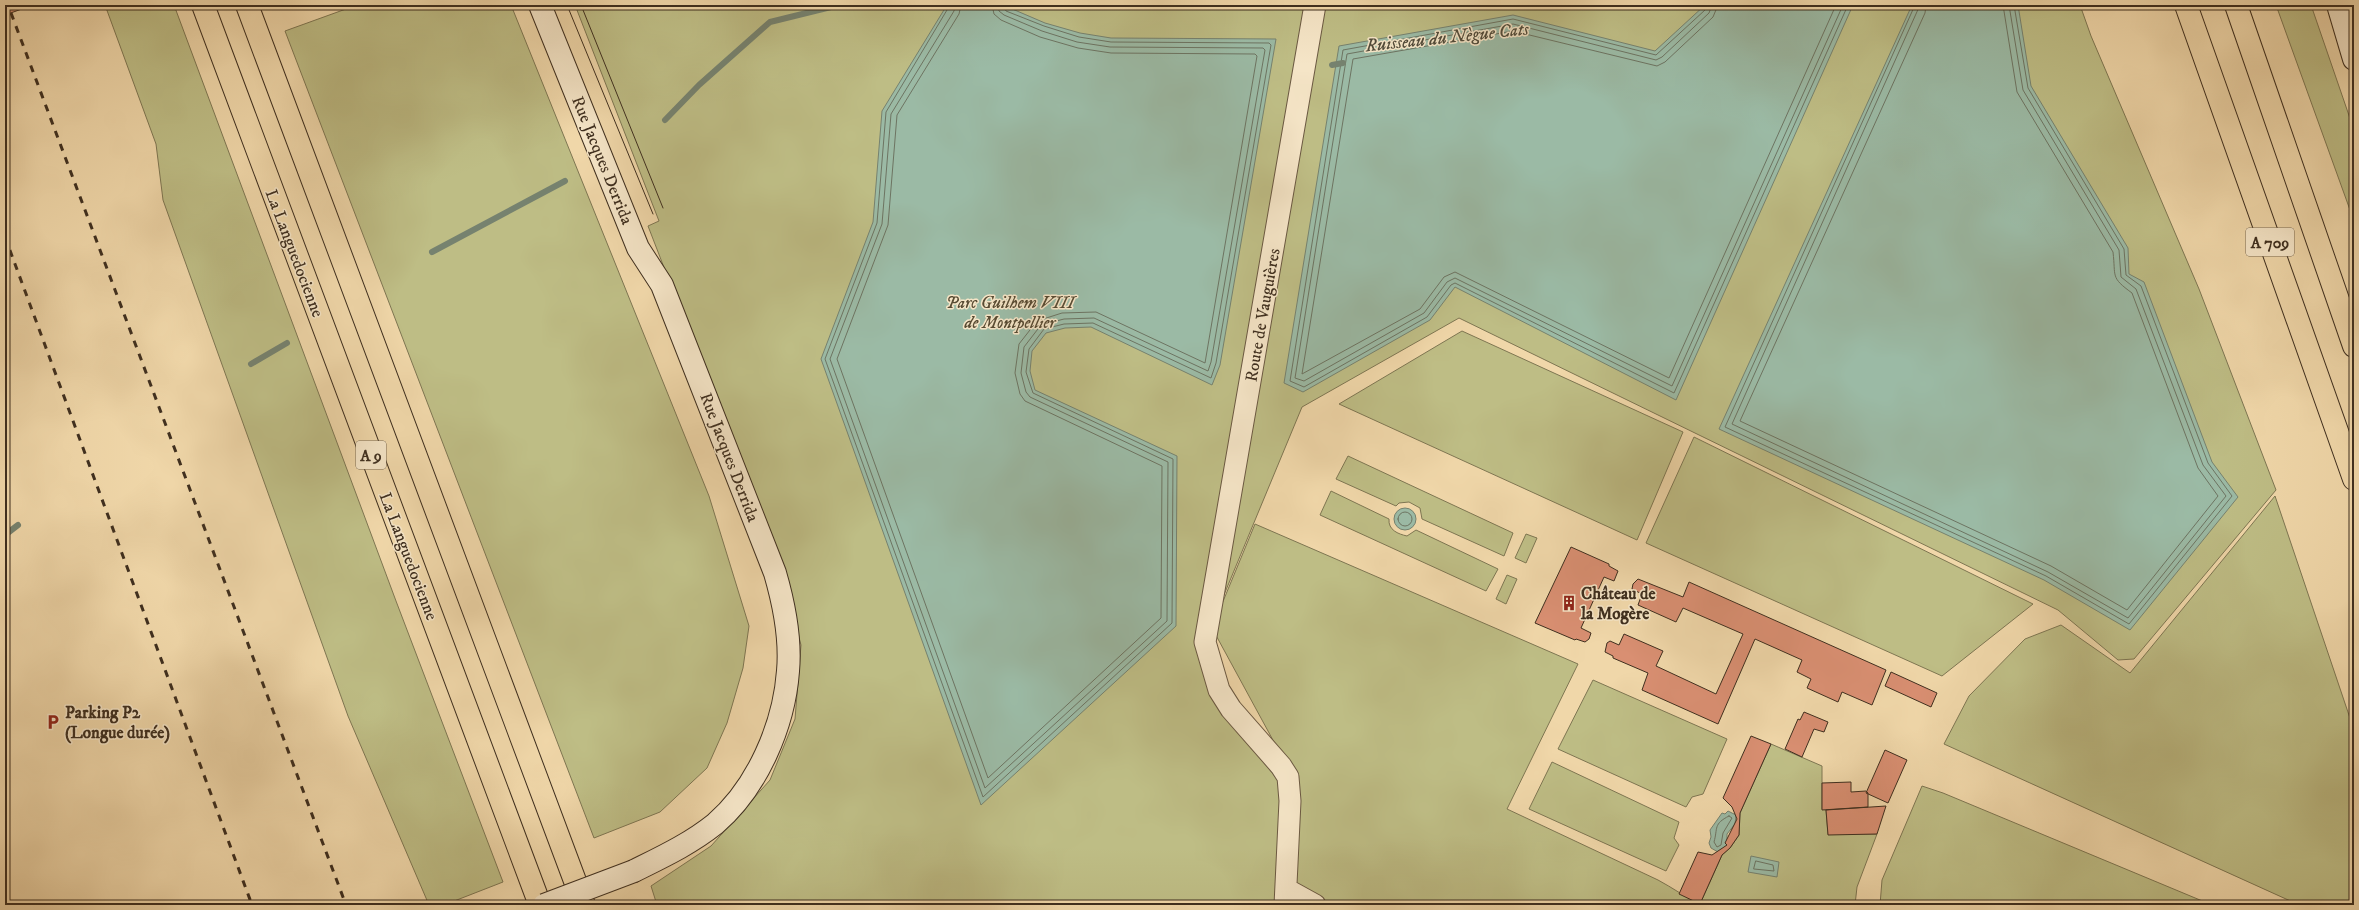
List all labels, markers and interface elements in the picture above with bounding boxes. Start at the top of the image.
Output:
water label: Ruisseau du Nègue Cats [1363,18,1530,58]
street label: Rue Jacques Derrida [566,93,638,229]
street label: La Languedocienne [260,186,329,320]
road number: A 709 [2246,228,2294,256]
street label: Route de Vauguières [1240,246,1286,384]
park label: Parc Guilhem VIII de Montpellier [946,292,1077,334]
street label: Rue Jacques Derrida [694,390,764,526]
road number: A 9 [356,441,386,469]
street label: La Languedocienne [374,489,443,623]
place label: Château de la Mogère [1580,583,1656,625]
building icon: Château de la Mogère [1560,594,1578,612]
place label: Parking P2 (Longue durée) [65,702,170,744]
parking icon: Parking P2 (Longue durée) [44,713,62,731]

